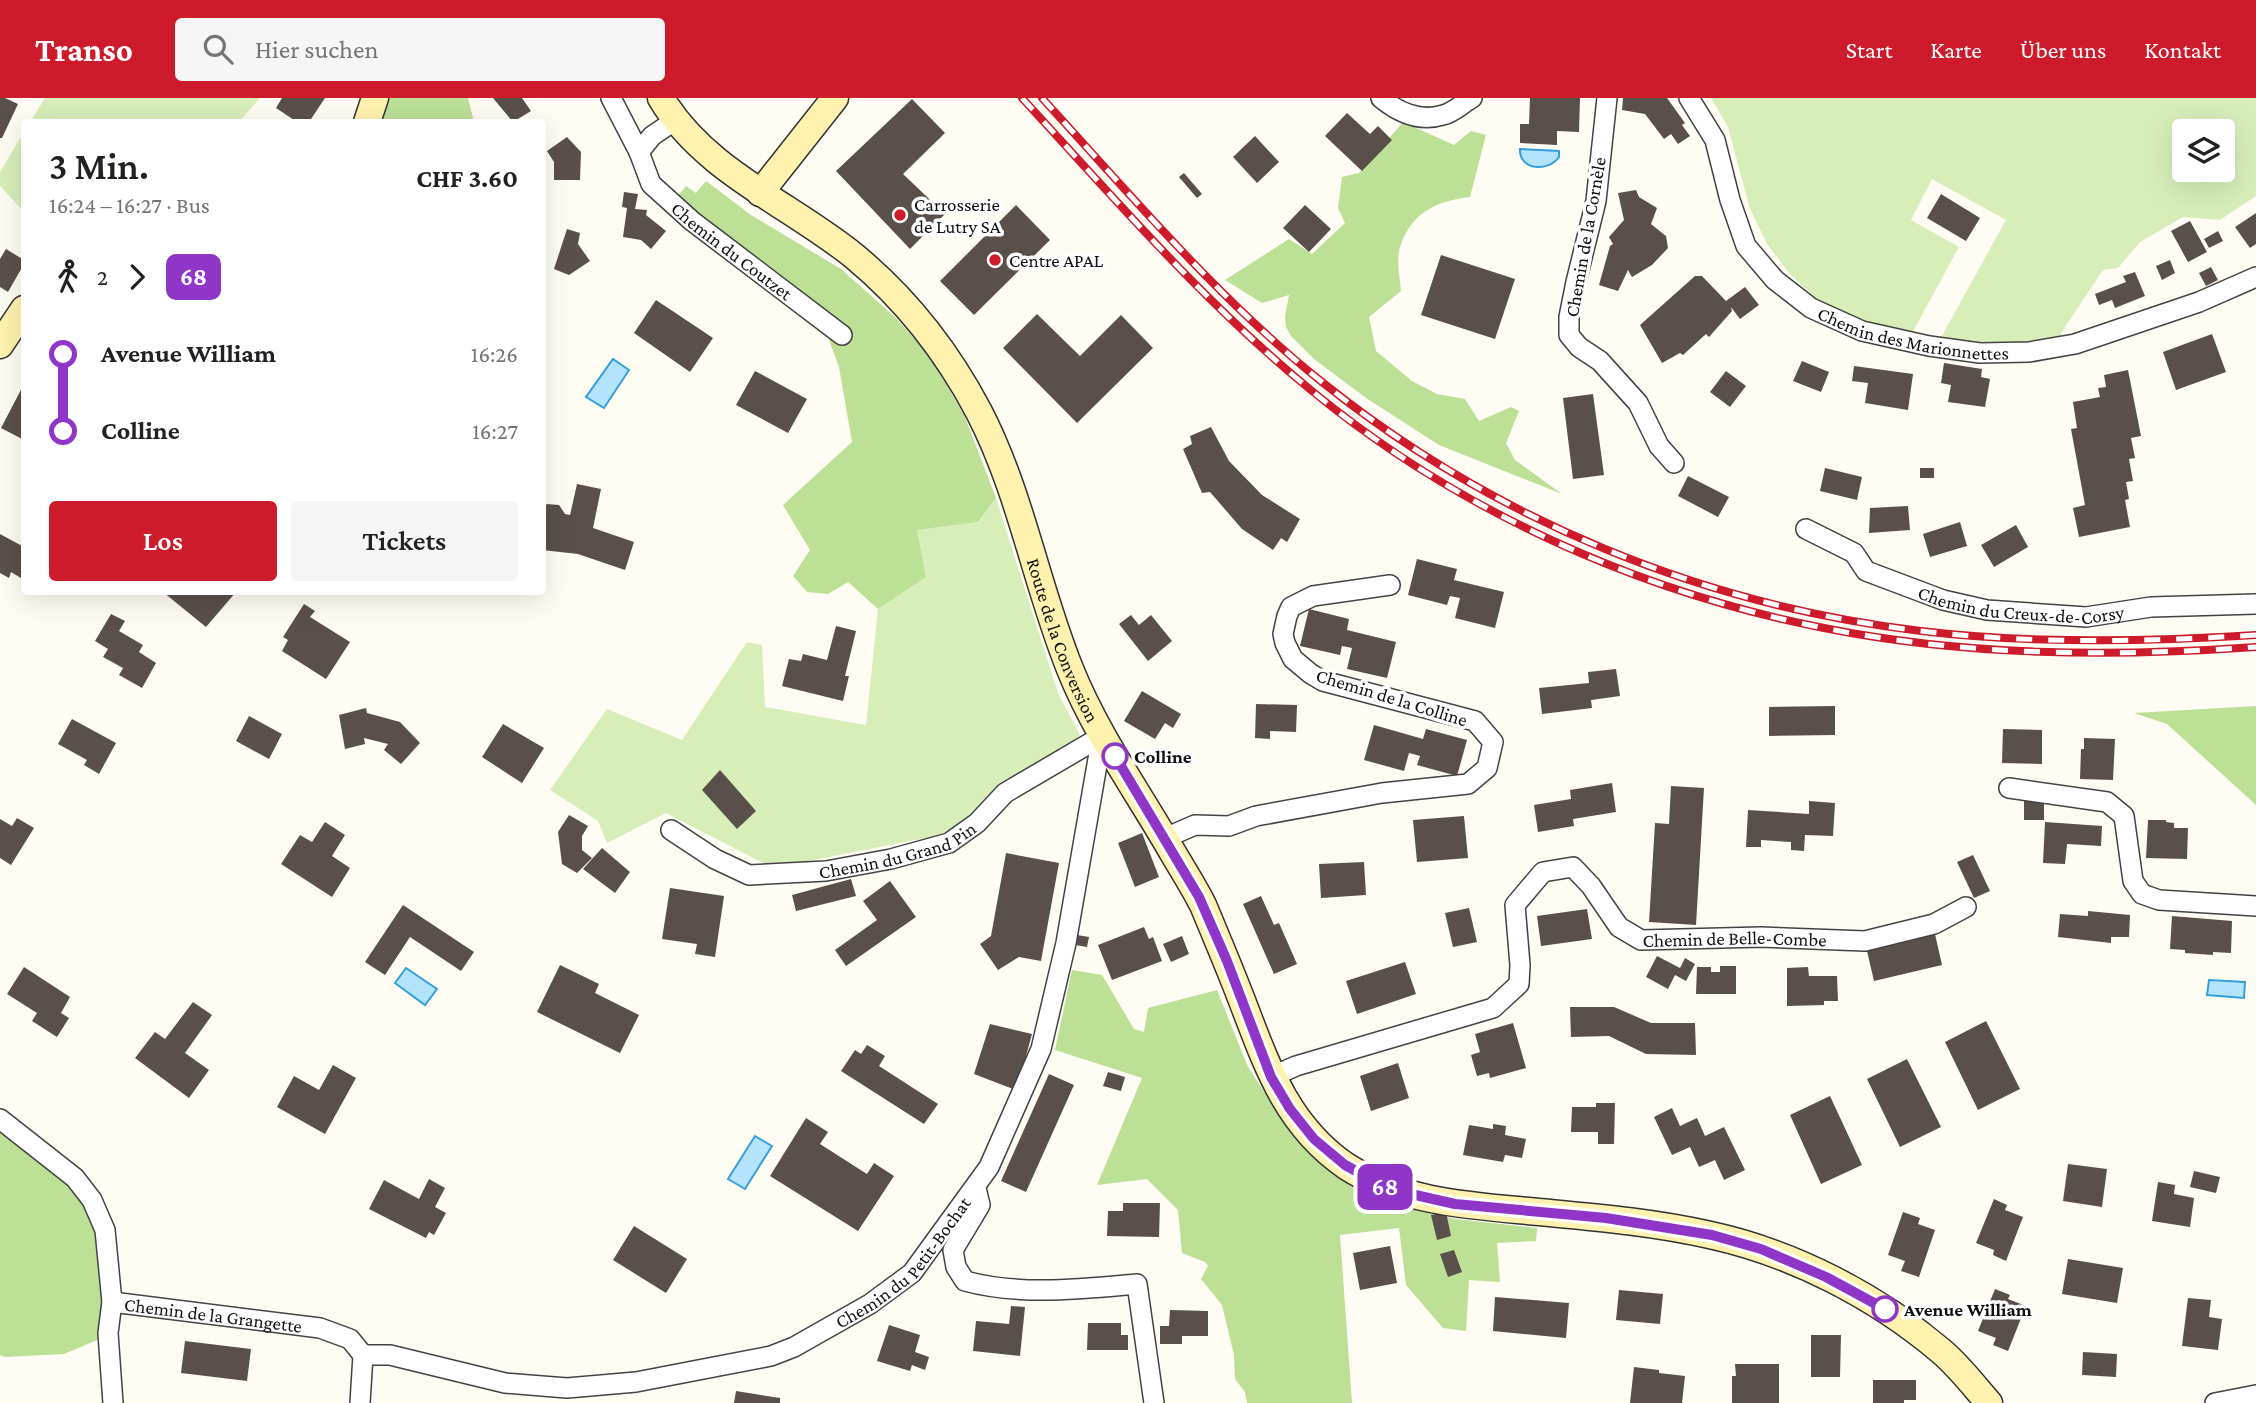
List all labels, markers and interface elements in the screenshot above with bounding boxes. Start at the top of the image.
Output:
search box [175,18,665,81]
icon: search [199,30,237,68]
text: Transo [35,31,133,68]
text: Hier suchen [255,35,378,64]
text: Start [1846,36,1892,63]
text: Karte [1930,36,1982,63]
text: Über uns [2020,36,2106,63]
text: Kontakt [2144,36,2221,63]
map controls [2172,119,2235,182]
button: layers [2172,119,2235,182]
text: 3 Min. [49,145,149,187]
street label: Chemin de la Cornèle [1561,155,1610,319]
text: CHF 3.60 [416,164,518,193]
text: 16:24 – 16:27 · Bus [49,192,210,218]
place label: Carrosserie de Lutry SA [914,194,1001,237]
street label: Chemin du Coutzet [667,198,797,305]
marker: Carrosserie de Lutry SA [892,207,908,223]
place label: Centre APAL [1009,250,1104,271]
marker: Centre APAL [987,252,1003,268]
icon: walk [49,258,87,296]
icon: forward [118,258,156,296]
text: 68 [180,263,207,290]
text: 2 [97,264,108,290]
street label: Chemin des Marionnettes [1814,302,2009,364]
text: Avenue William [101,339,276,368]
text: 16:26 [471,341,518,367]
text: Colline [101,416,180,445]
text: 16:27 [472,418,518,444]
button: Los [49,501,277,581]
button: Tickets [291,501,518,581]
street label: Route de la Conversion [1023,556,1103,726]
street label: Chemin du Creux-de-Corsy [1915,582,2126,629]
street label: Chemin de la Colline [1314,664,1470,730]
marker: Colline [1102,743,1128,769]
place label: Colline [1134,746,1192,767]
street label: Chemin du Grand Pin [818,817,980,882]
street label: Chemin de Belle-Combe [1642,927,1827,951]
line badge: 68 [1354,1164,1416,1210]
text: 68 [1371,1173,1399,1200]
street label: Chemin du Petit-Bochat [832,1192,975,1333]
street label: Chemin de la Grangette [123,1294,303,1337]
marker: Avenue William [1872,1296,1898,1322]
place label: Avenue William [1903,1299,2032,1320]

